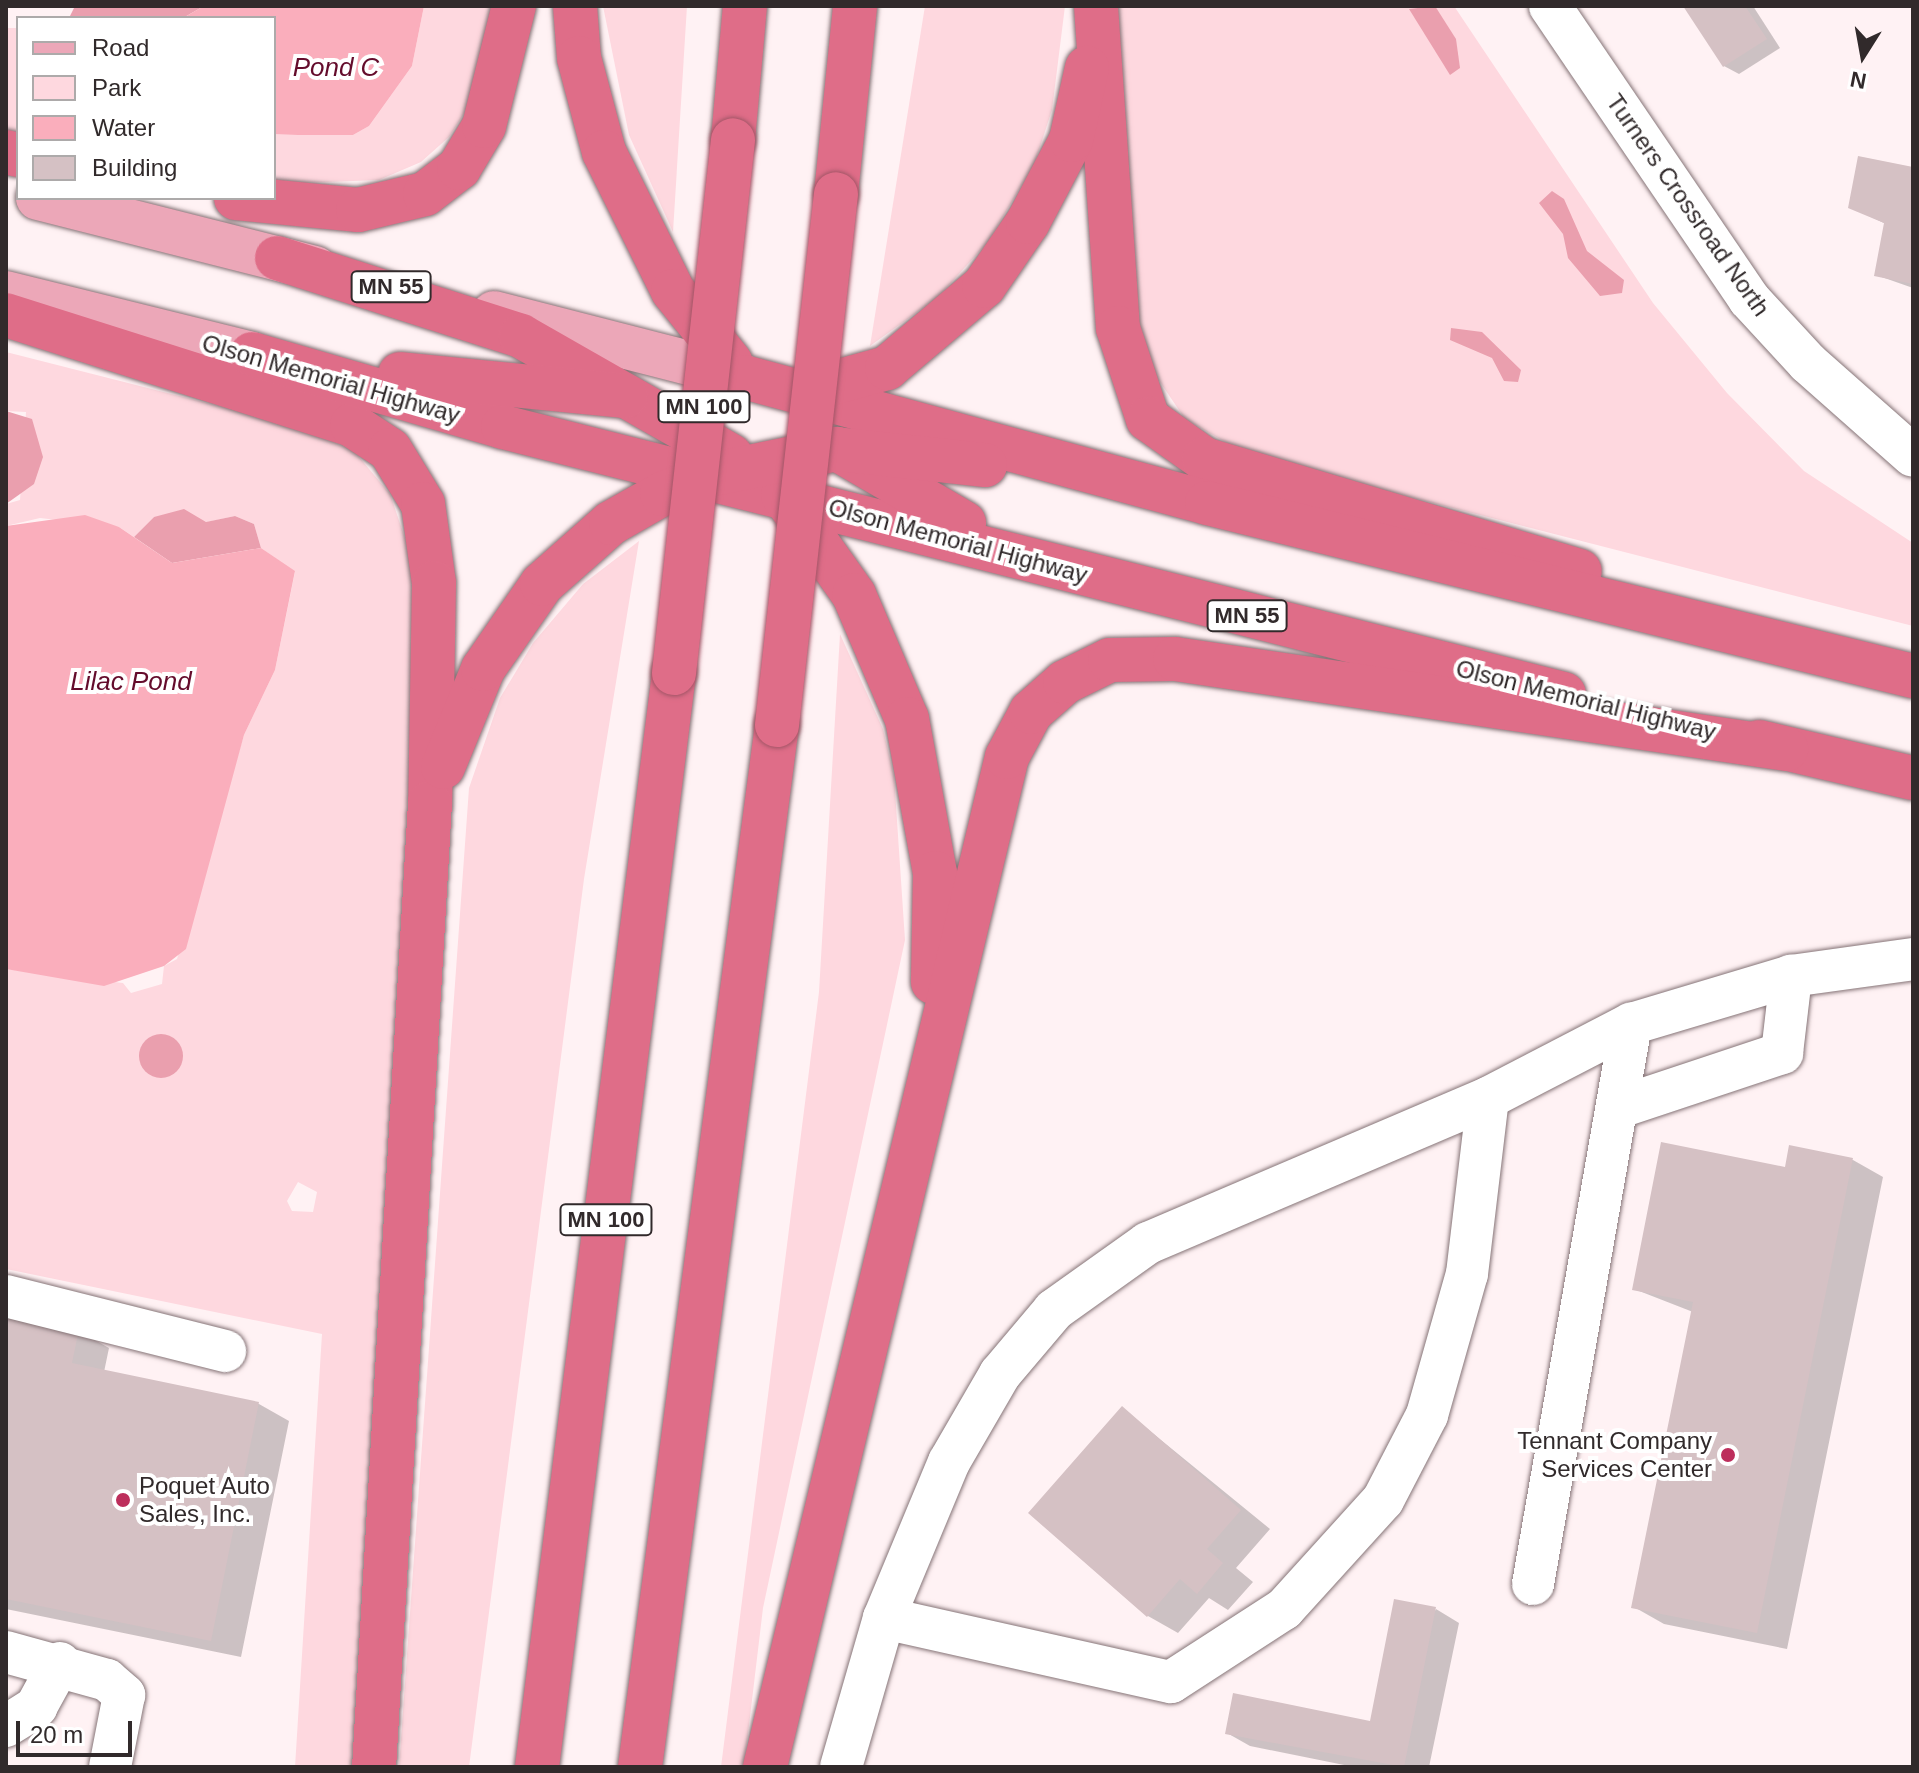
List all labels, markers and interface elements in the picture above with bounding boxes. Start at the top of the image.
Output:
legend [16,16,276,200]
north arrow [1823,16,1903,96]
text: Road [92,34,149,61]
water label: Pond C [293,52,379,84]
text: N [1848,66,1869,94]
text: Park [92,74,141,101]
street label: Turners Crossroad North [1600,88,1776,322]
text: Water [92,114,155,141]
text: Building [92,154,177,181]
road number: MN 55 [349,269,433,305]
street label: Olson Memorial Highway [199,328,463,430]
road number: MN 100 [656,389,752,425]
street label: Olson Memorial Highway [825,493,1091,589]
road number: MN 55 [1205,598,1289,634]
street label: Olson Memorial Highway [1453,654,1719,746]
water label: Lilac Pond [70,666,192,698]
road number: MN 100 [558,1202,654,1238]
place label: Tennant Company Services Center [1517,1427,1712,1483]
marker: Tennant Company Services Center [1719,1446,1737,1464]
place label: Poquet Auto Sales, Inc. [139,1472,271,1528]
marker: Poquet Auto Sales, Inc. [114,1491,132,1509]
scale bar [20,1705,136,1755]
text: 20 m [30,1721,83,1748]

